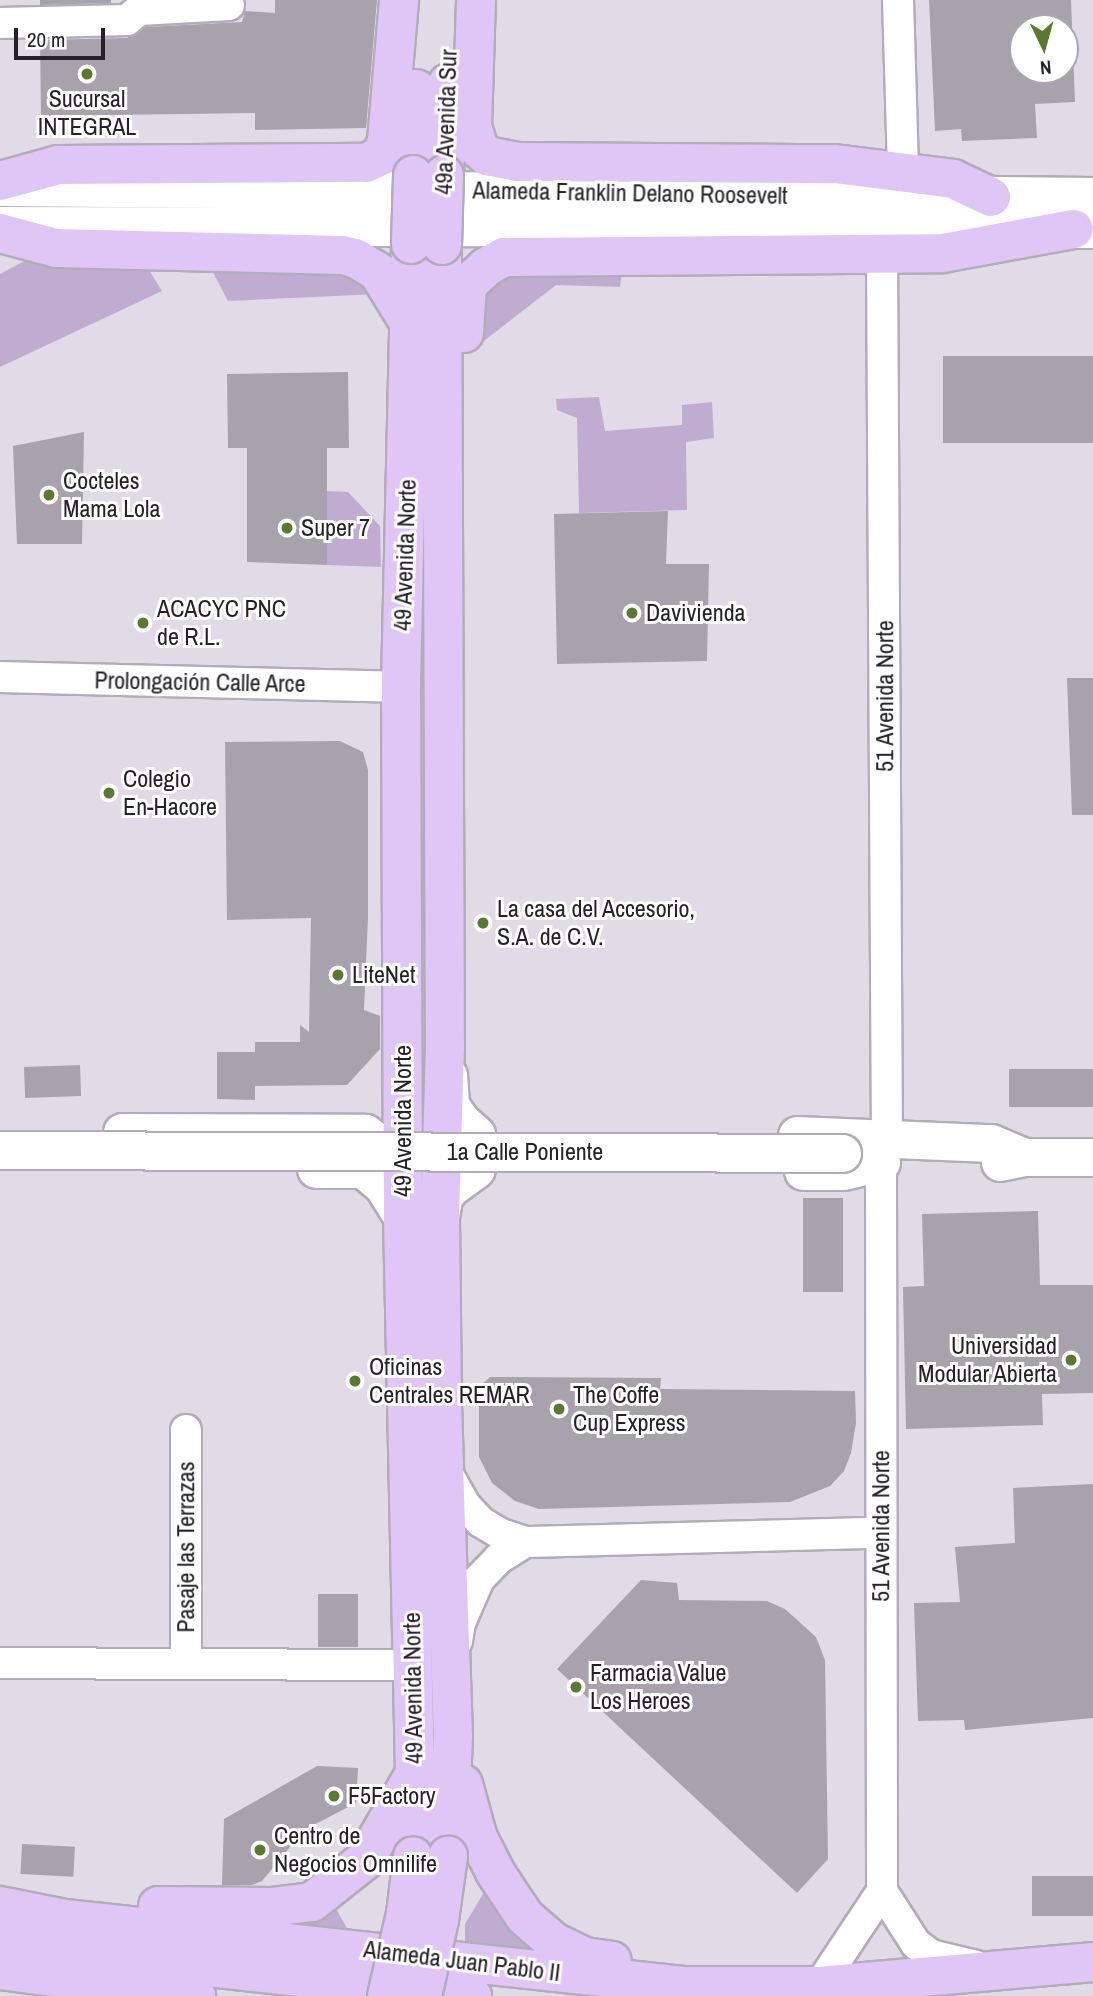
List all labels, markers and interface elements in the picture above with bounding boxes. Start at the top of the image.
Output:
scale bar [18,14,108,58]
north arrow [1009,14,1079,84]
text: 20 m [27,25,65,54]
street label: 49a Avenida Sur [429,48,463,196]
text: N [1039,54,1052,81]
marker: Sucursal INTEGRAL [79,66,95,82]
place label: Sucursal INTEGRAL [38,85,136,141]
street label: Alameda Franklin Delano Roosevelt [472,176,788,210]
place label: Cocteles Mama Lola [63,467,160,523]
street label: 49 Avenida Norte [388,478,422,632]
marker: Cocteles Mama Lola [41,487,57,503]
place label: Super 7 [301,514,370,542]
marker: Super 7 [279,520,295,536]
place label: ACACYC PNC de R.L. [157,595,286,651]
place label: Davivienda [646,599,746,627]
marker: Davivienda [624,605,640,621]
marker: ACACYC PNC de R.L. [135,615,151,631]
street label: 51 Avenida Norte [871,620,899,772]
street label: Prolongación Calle Arce [94,666,306,698]
place label: Colegio En-Hacore [123,765,217,821]
marker: Colegio En-Hacore [101,785,117,801]
place label: La casa del Accesorio, S.A. de C.V. [497,895,696,951]
marker: La casa del Accesorio, S.A. de C.V. [475,915,491,931]
place label: LiteNet [352,961,415,989]
marker: LiteNet [330,967,346,983]
street label: 49 Avenida Norte [389,1045,417,1197]
street label: 1a Calle Poniente [447,1138,603,1166]
place label: Universidad Modular Abierta [917,1332,1057,1388]
marker: Universidad Modular Abierta [1063,1352,1079,1368]
place label: Oficinas Centrales REMAR [369,1353,530,1409]
marker: Oficinas Centrales REMAR [347,1373,363,1389]
place label: The Coffe Cup Express [573,1381,686,1437]
marker: The Coffe Cup Express [551,1401,567,1417]
street label: 51 Avenida Norte [867,1450,895,1602]
street label: Pasaje las Terrazas [172,1461,200,1633]
street label: 49 Avenida Norte [397,1611,429,1765]
place label: Farmacia Value Los Heroes [590,1659,727,1715]
marker: Farmacia Value Los Heroes [568,1679,584,1695]
place label: F5Factory [348,1782,436,1810]
marker: F5Factory [326,1788,342,1804]
place label: Centro de Negocios Omnilife [274,1822,437,1878]
marker: Centro de Negocios Omnilife [252,1842,268,1858]
street label: Alameda Juan Pablo II [362,1935,562,1987]

